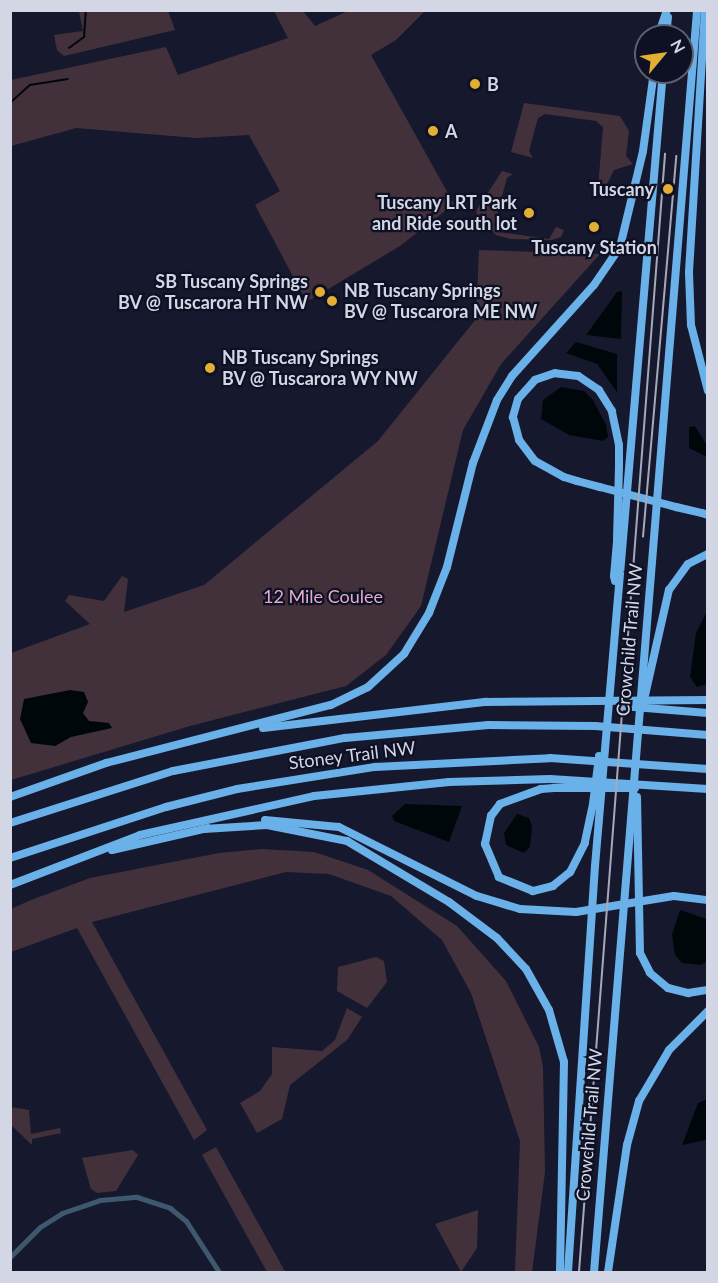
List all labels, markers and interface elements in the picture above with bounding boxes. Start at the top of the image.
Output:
north arrow [634,24,694,84]
text: N [667,36,690,56]
place label: B [487,73,499,95]
marker: B [468,77,482,91]
place label: A [445,120,458,142]
marker: A [426,124,440,138]
place label: Tuscany [590,178,654,200]
marker: Tuscany [659,180,677,198]
place label: Tuscany LRT Park and Ride south lot [372,192,517,234]
marker: Tuscany LRT Park and Ride south lot [522,206,536,220]
marker: Tuscany Station [587,220,601,234]
place label: Tuscany Station [531,236,657,258]
place label: SB Tuscany Springs BV @ Tuscarora HT NW [116,271,308,314]
place label: NB Tuscany Springs BV @ Tuscarora ME NW [344,280,538,322]
marker: SB Tuscany Springs BV @ Tuscarora HT NW [313,285,327,299]
marker: NB Tuscany Springs BV @ Tuscarora ME NW [325,294,339,308]
place label: NB Tuscany Springs BV @ Tuscarora WY NW [222,347,420,389]
marker: NB Tuscany Springs BV @ Tuscarora WY NW [203,361,217,375]
street label: Crowchild Trail NW [612,563,646,717]
park label: 12 Mile Coulee [263,585,383,607]
street label: Stoney Trail NW [287,736,417,774]
street label: Crowchild Trail NW [572,1048,606,1202]

